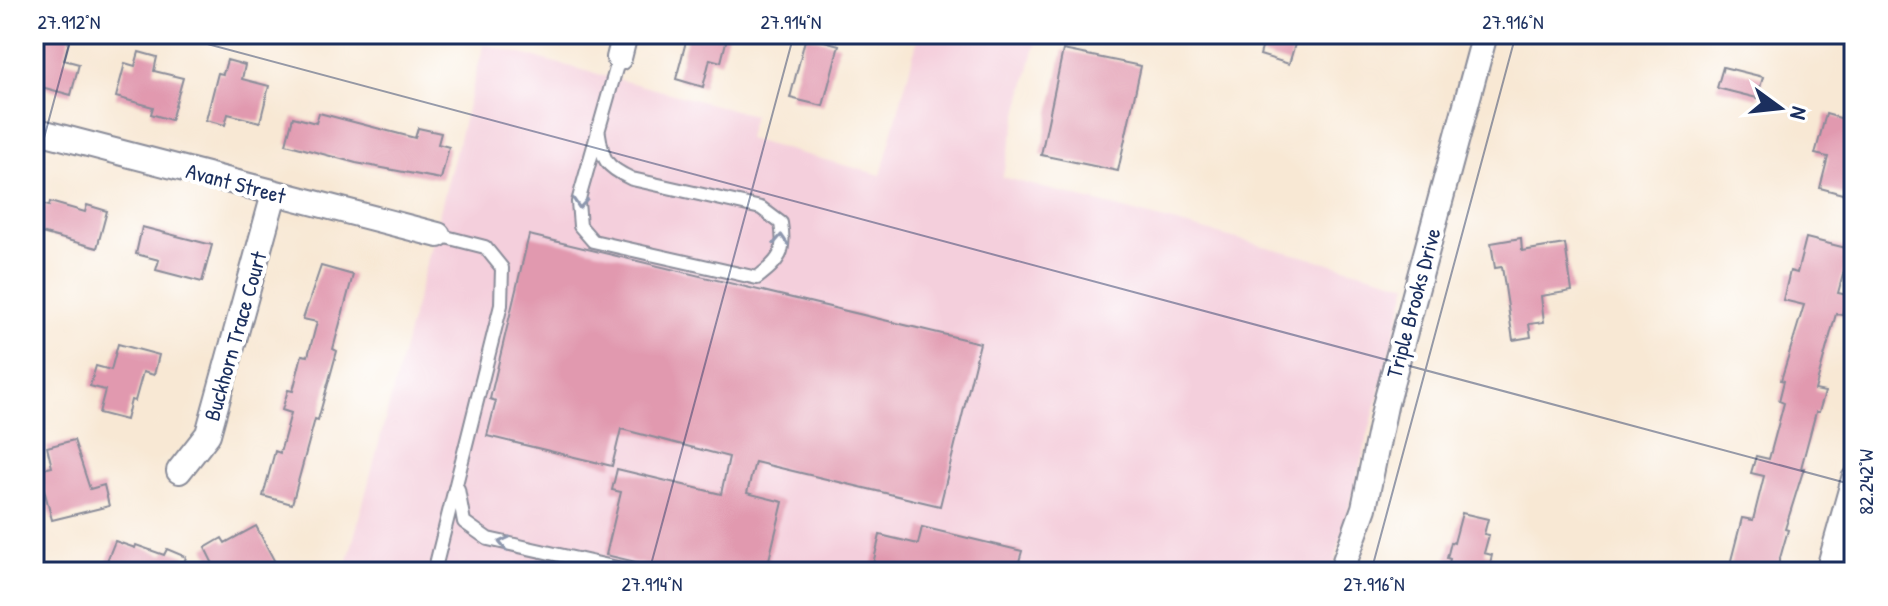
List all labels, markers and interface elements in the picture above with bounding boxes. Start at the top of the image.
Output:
text: 27.912°N [38,8,100,35]
text: 27.914°N [761,8,821,35]
text: 27.916°N [1482,8,1544,35]
north arrow [1740,68,1820,148]
text: N [1783,104,1815,123]
street label: Avant Street [183,155,290,211]
one-way arrow [572,197,589,210]
street label: Triple Brooks Drive [1379,224,1448,381]
one-way arrow [772,233,789,246]
street label: Buckhorn Trace Court [197,247,274,424]
text: 82.242°W [1852,449,1879,515]
one-way arrow [498,535,512,552]
text: 27.914°N [622,570,682,597]
text: 27.916°N [1343,570,1405,597]

